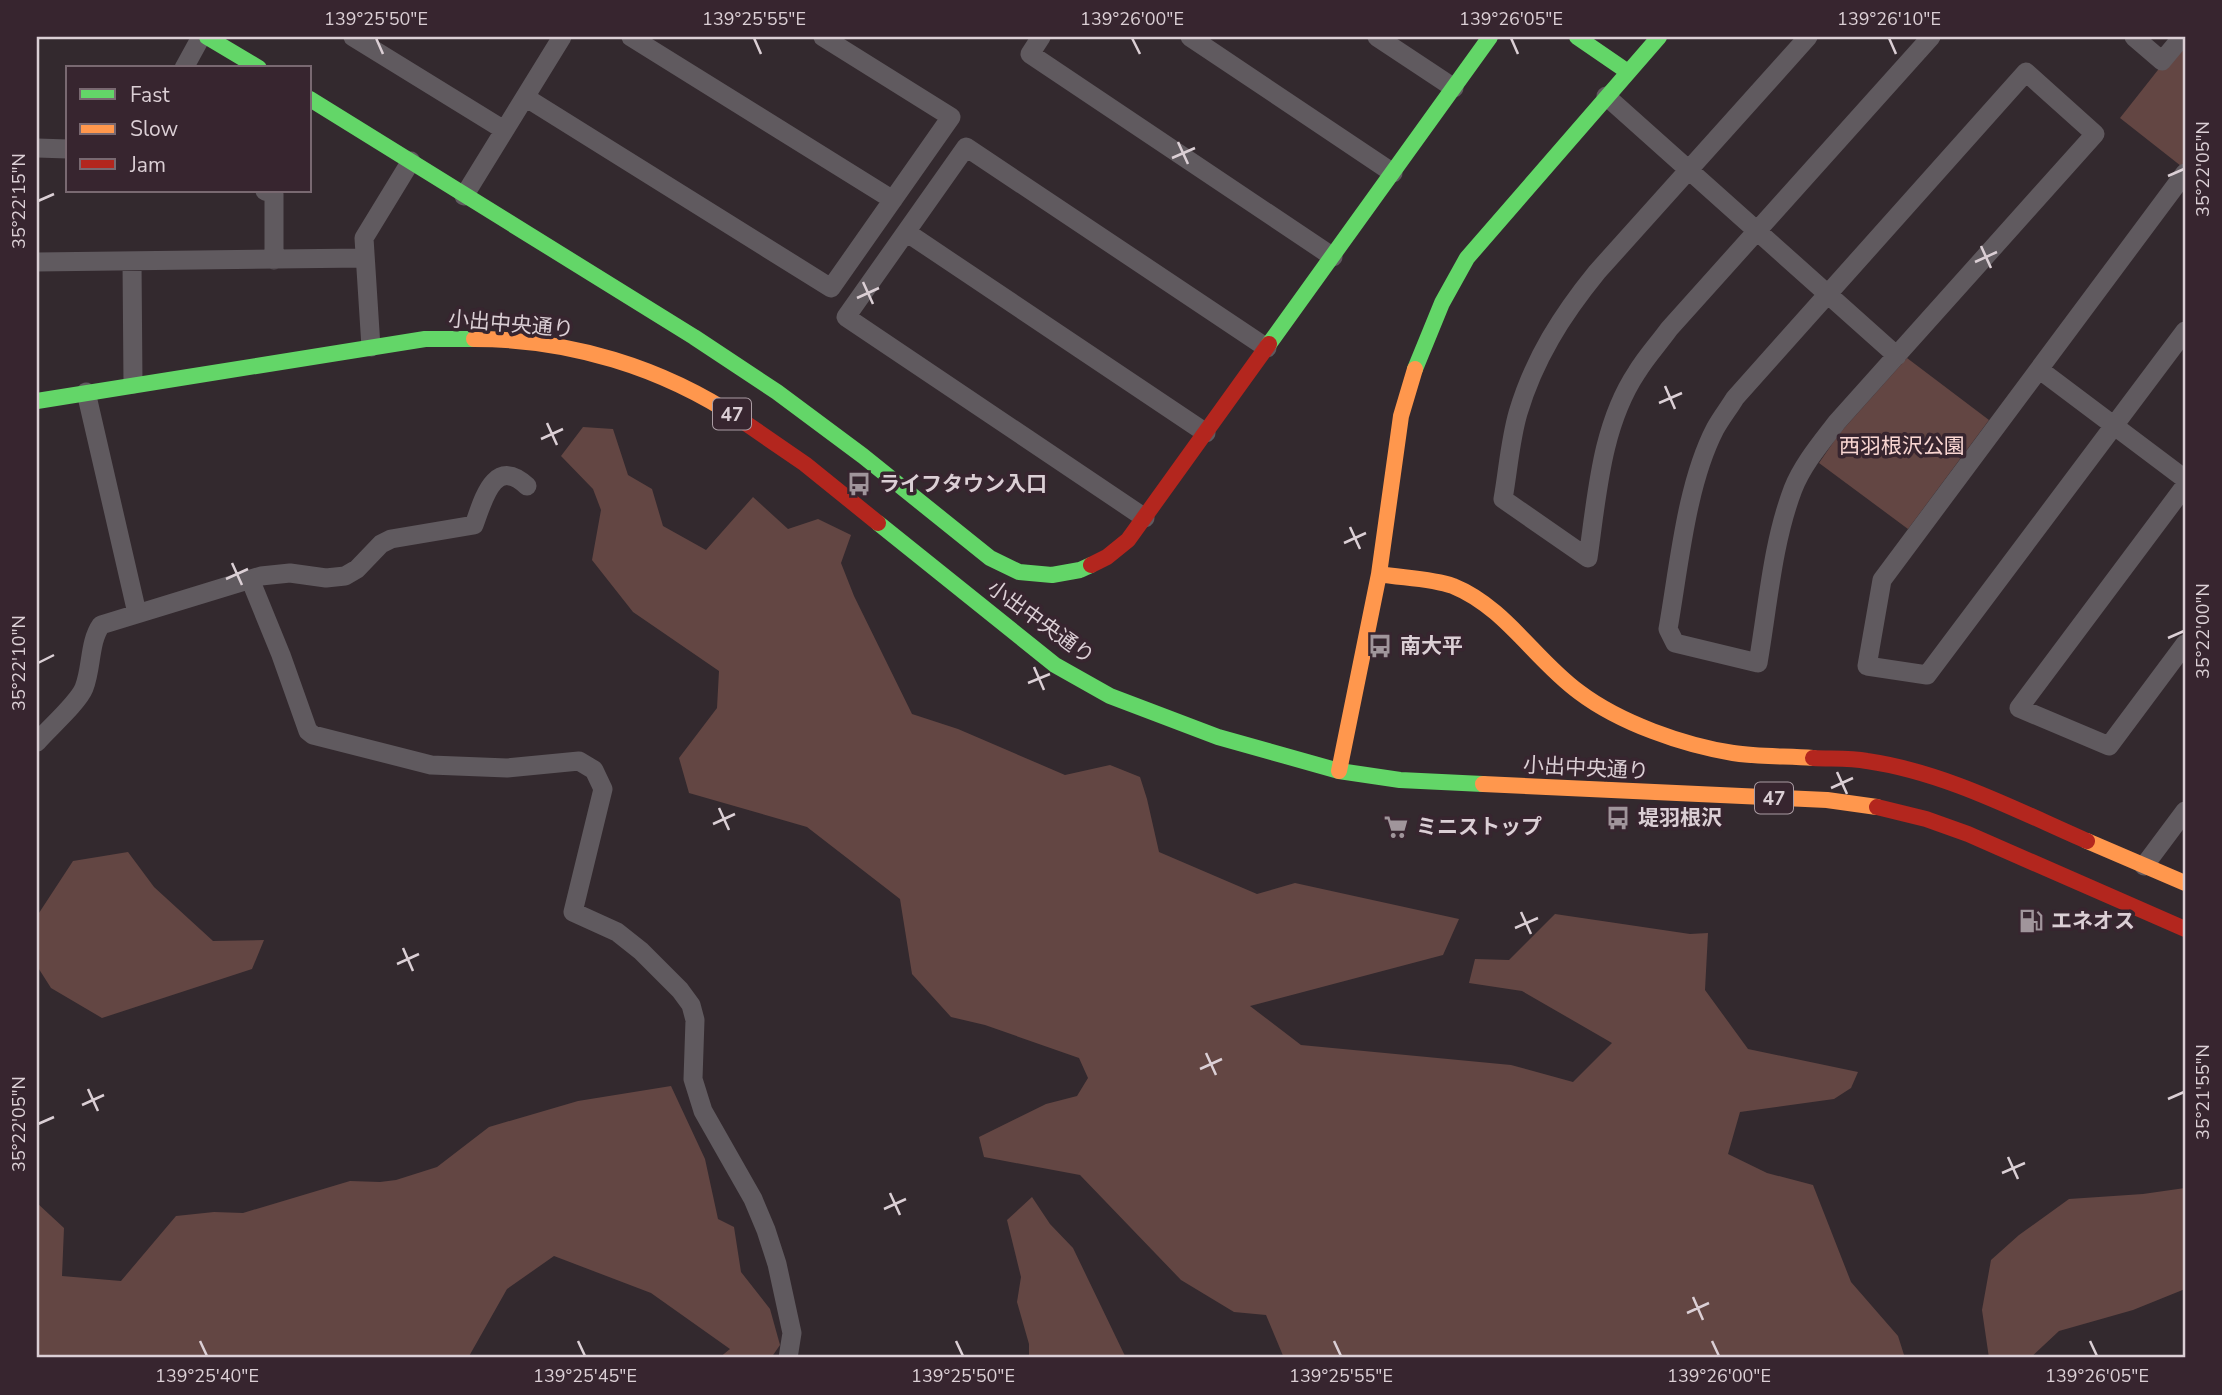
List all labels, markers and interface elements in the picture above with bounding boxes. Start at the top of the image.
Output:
text: 139°25'50"E [324,7,428,31]
text: 139°25'55"E [702,7,806,31]
text: 139°26'00"E [1080,7,1184,31]
text: 139°26'05"E [1459,7,1563,31]
text: 139°26'10"E [1837,7,1941,31]
legend [66,66,312,192]
text: Fast [130,81,170,109]
text: Slow [130,115,179,143]
text: 35°22'05"N [2191,121,2215,217]
text: Jam [129,151,166,179]
text: 35°22'15"N [7,153,31,249]
street label: 小出中央通り [447,305,575,343]
road number: 47 [713,398,751,430]
park label: 西羽根沢公園 [1839,432,1965,460]
bus stop icon: ライフタウン入口 [845,470,873,498]
place label: ライフタウン入口 [879,470,1047,498]
street label: 小出中央通り [982,574,1100,670]
text: 35°22'00"N [2191,583,2215,679]
text: 35°22'10"N [7,615,31,711]
bus stop icon: 南大平 [1366,632,1394,660]
place label: 南大平 [1400,632,1463,660]
street label: 小出中央通り [1522,751,1650,785]
road number: 47 [1755,782,1793,814]
bus stop icon: 堤羽根沢 [1604,804,1632,832]
place label: 堤羽根沢 [1638,804,1722,832]
supermarket icon: ミニストップ [1382,813,1410,841]
place label: ミニストップ [1416,813,1542,841]
fuel station icon: エネオス [2017,907,2045,935]
place label: エネオス [2051,907,2135,935]
text: 35°21'55"N [2191,1044,2215,1140]
text: 35°22'05"N [7,1076,31,1172]
text: 139°25'40"E [155,1364,259,1388]
text: 139°25'45"E [533,1364,637,1388]
text: 139°25'50"E [911,1364,1015,1388]
text: 139°25'55"E [1289,1364,1393,1388]
text: 139°26'00"E [1667,1364,1771,1388]
text: 139°26'05"E [2045,1364,2149,1388]

